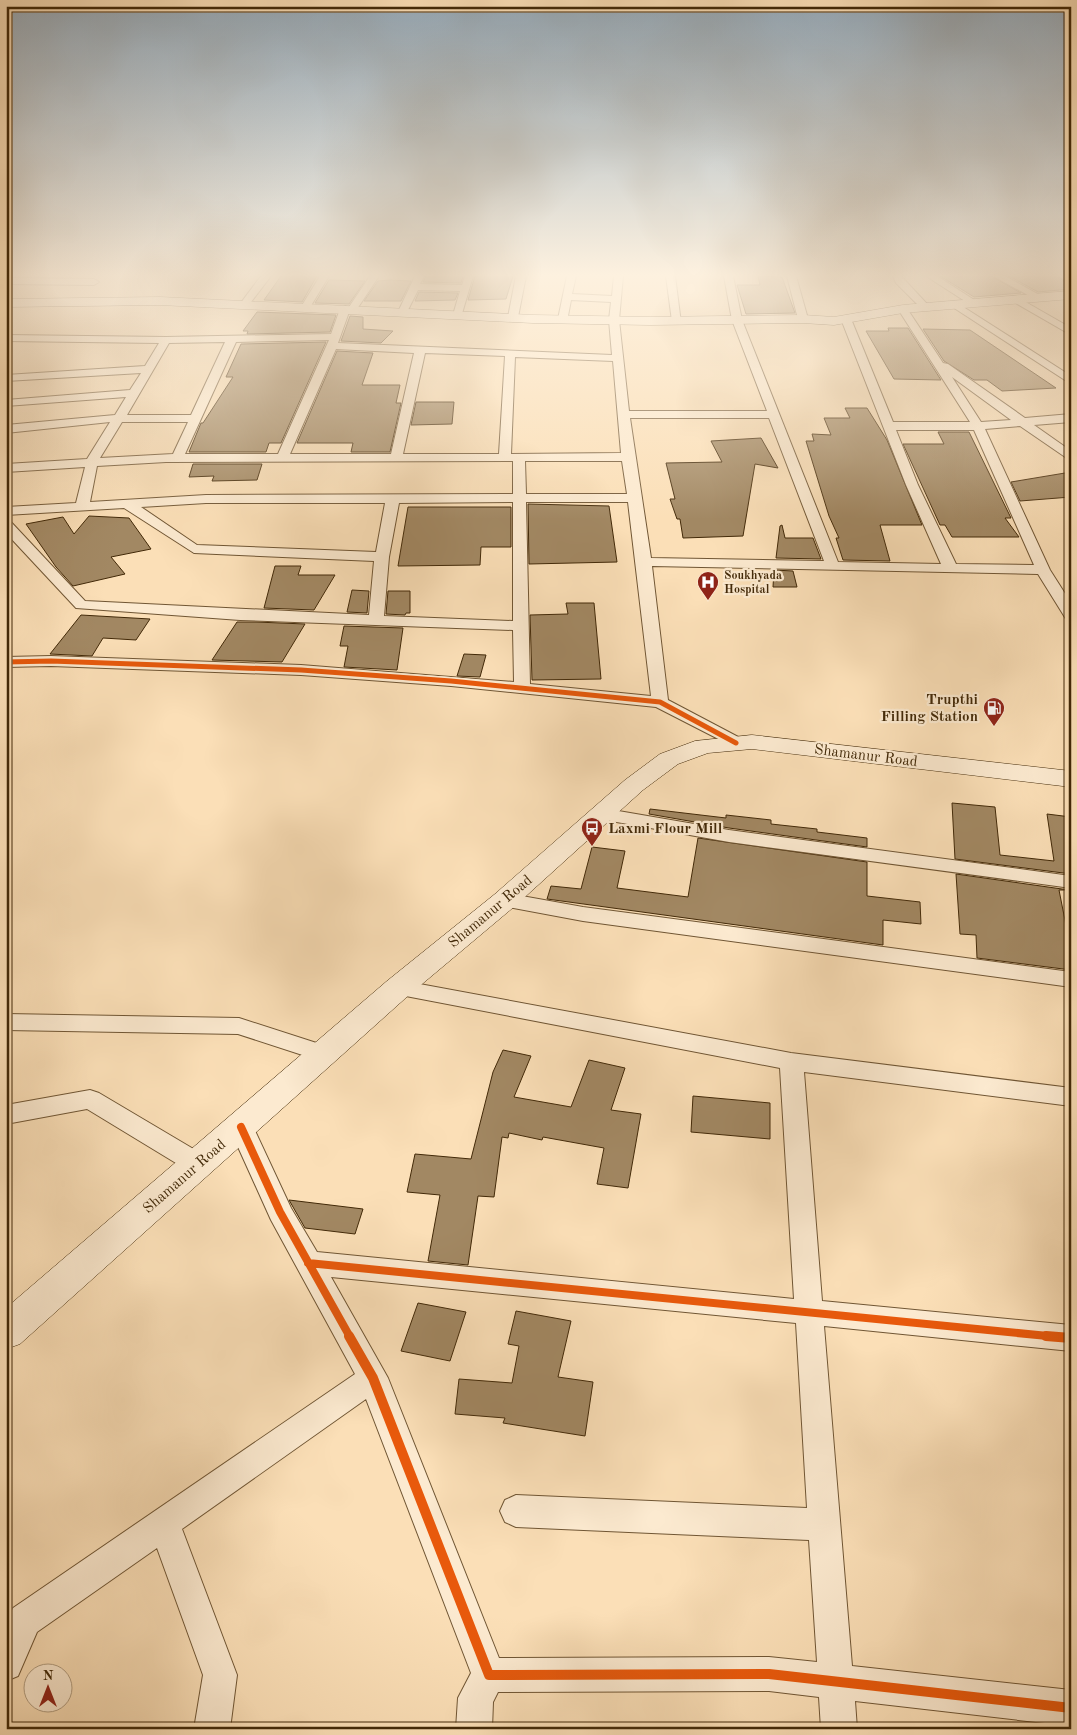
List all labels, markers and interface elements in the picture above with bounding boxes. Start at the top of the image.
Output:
hospital icon: Soukhyada Hospital [696,570,720,601]
place label: Soukhyada Hospital [724,570,782,596]
place label: Trupthi Filling Station [881,693,978,725]
fuel station icon: Trupthi Filling Station [982,696,1006,727]
street label: Shamanur Road [813,743,919,770]
bus stop icon: Laxmi Flour Mill [580,816,604,847]
place label: Laxmi Flour Mill [608,822,723,837]
street label: Shamanur Road [446,873,536,951]
street label: Shamanur Road [141,1137,229,1217]
north arrow [22,1662,72,1712]
text: N [43,1669,54,1683]

